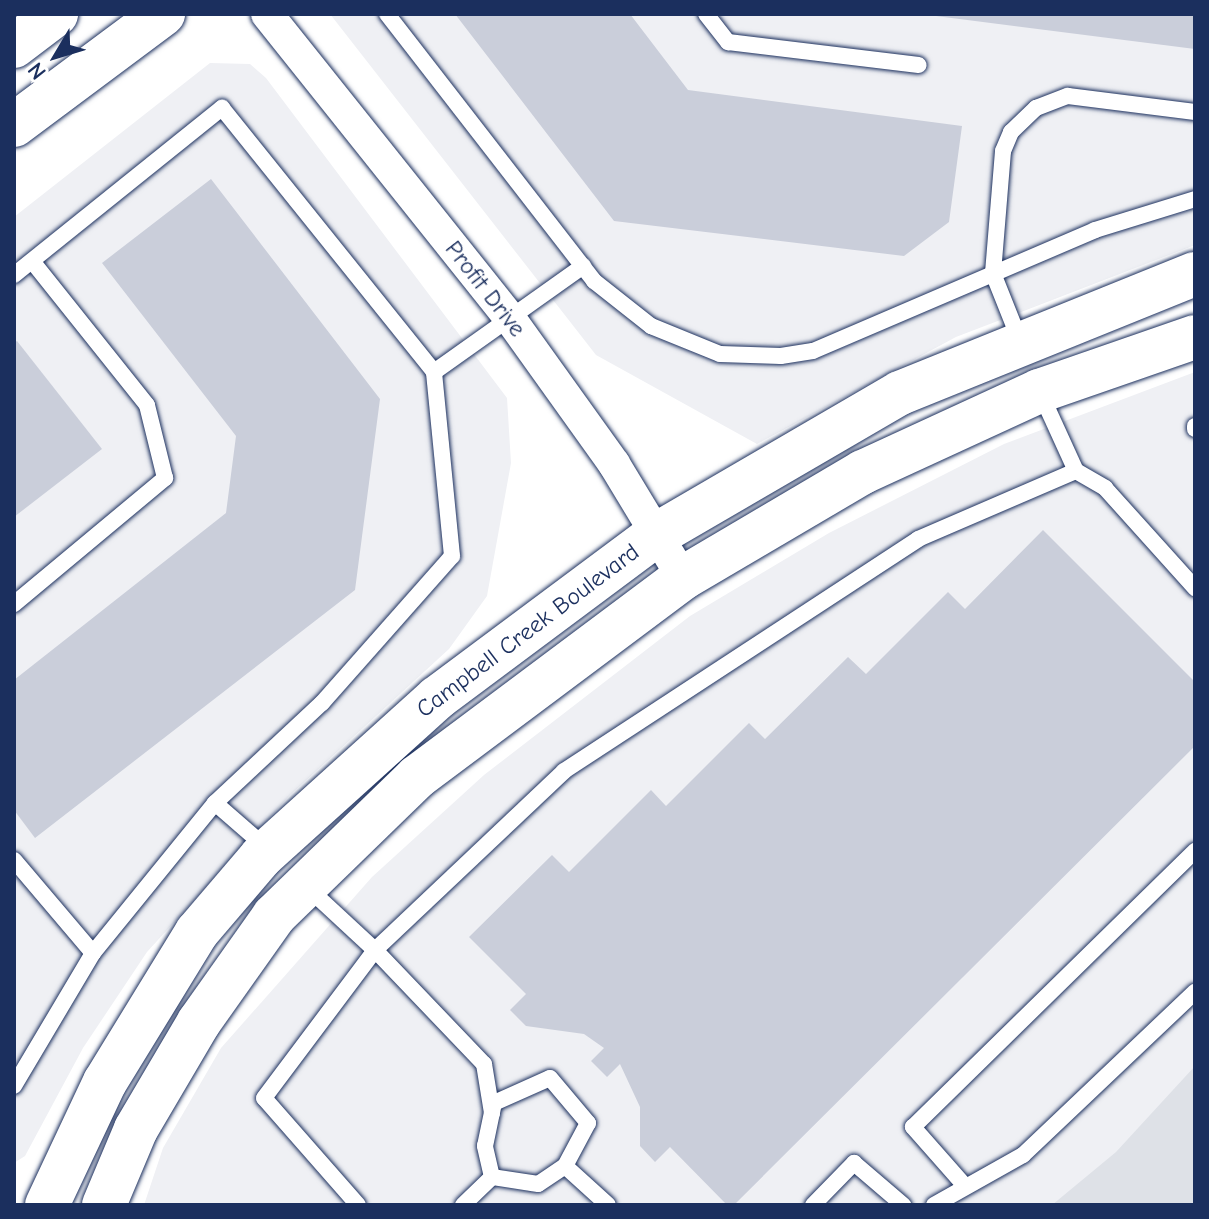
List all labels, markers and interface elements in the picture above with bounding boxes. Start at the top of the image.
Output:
north arrow [16,16,96,96]
text: N [22,57,52,84]
street label: Profit Drive [439,235,531,343]
street label: Campbell Creek Boulevard [411,538,645,724]

